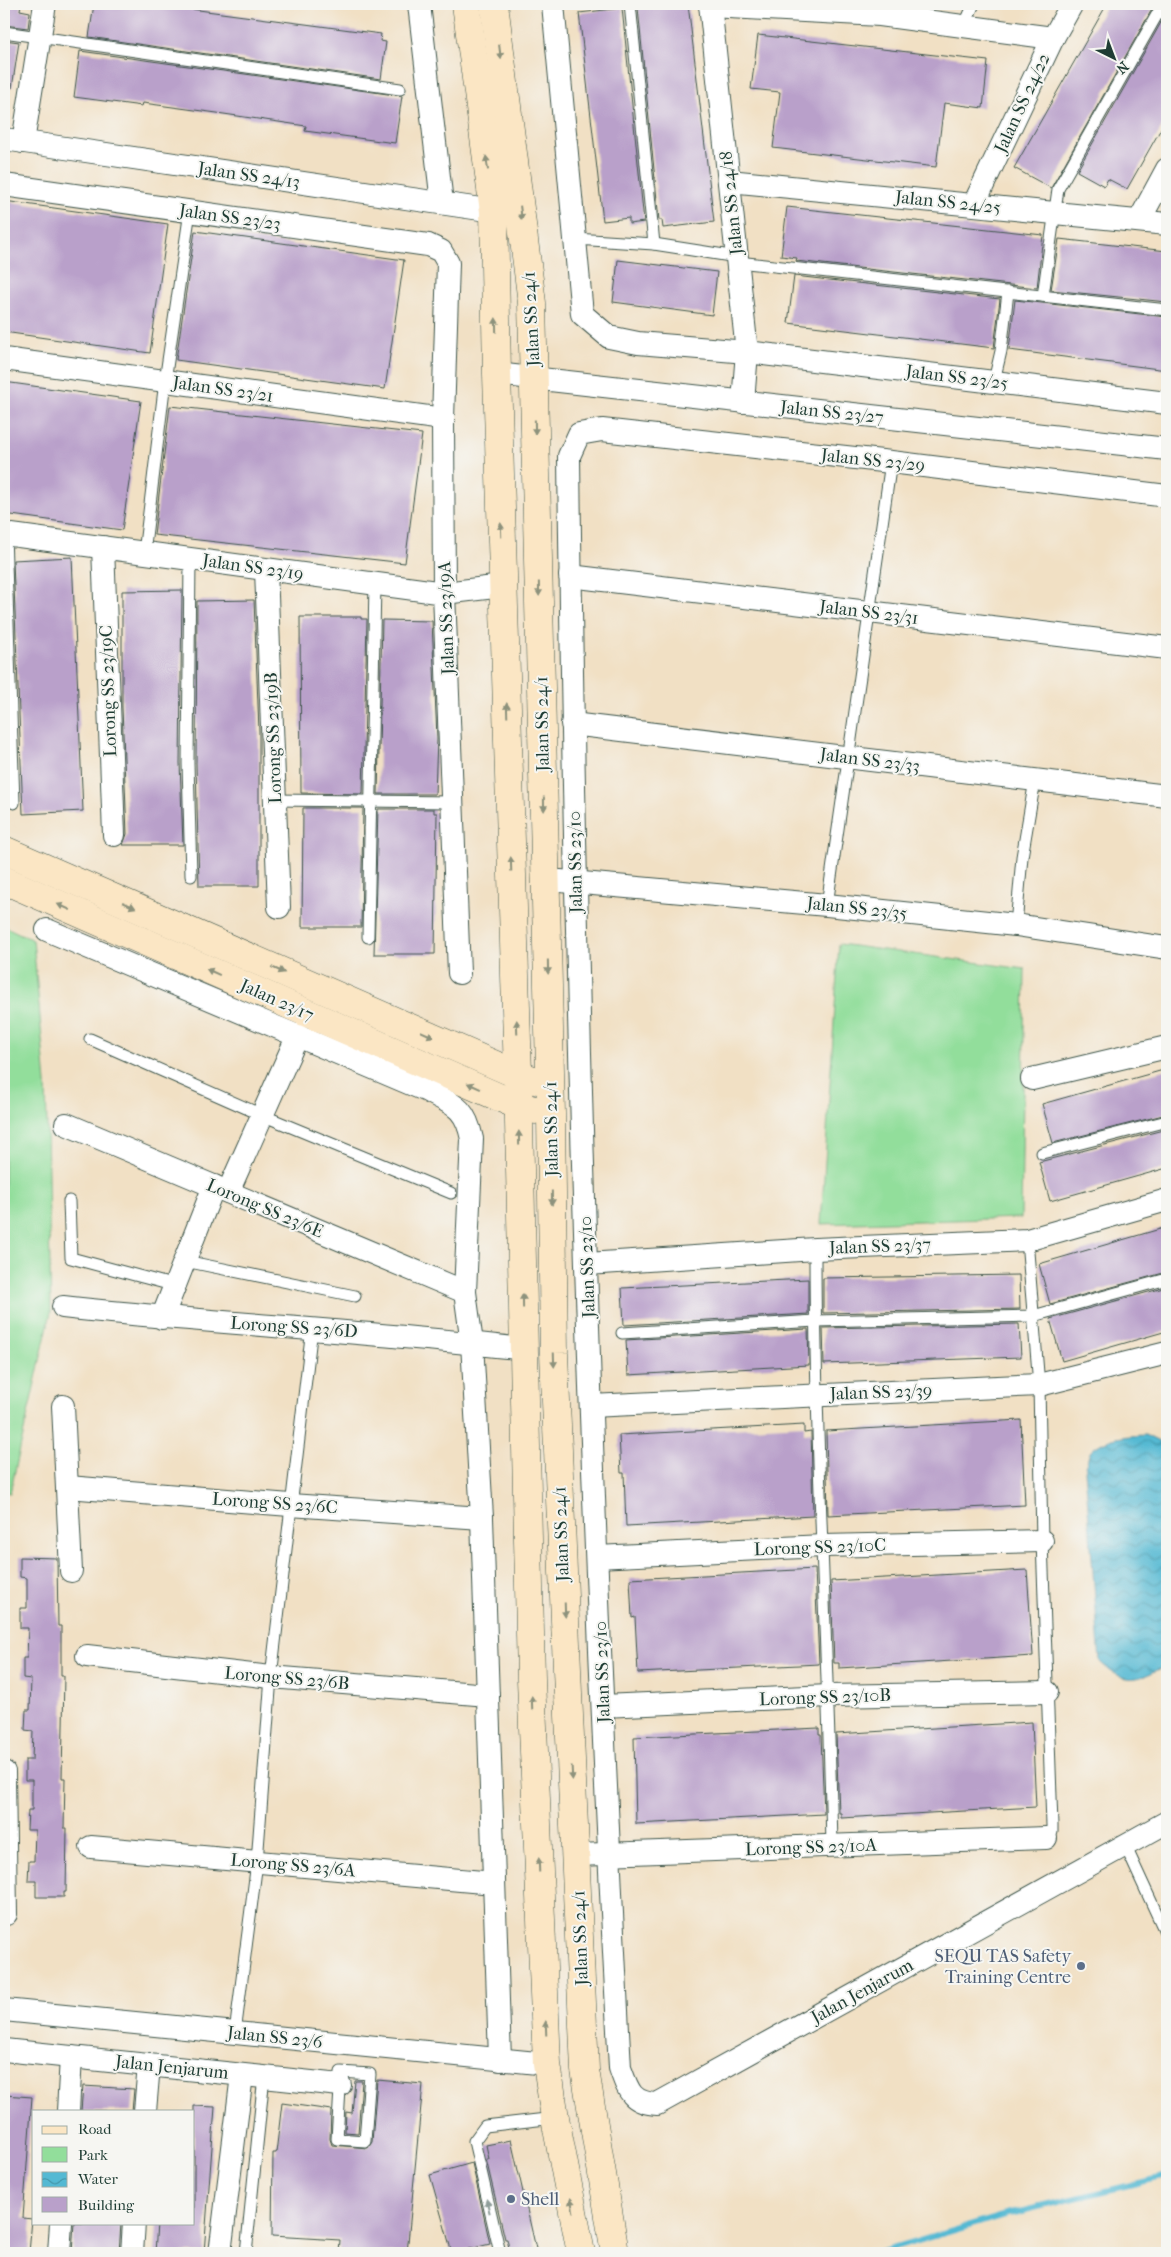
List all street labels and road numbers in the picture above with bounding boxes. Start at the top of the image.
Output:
street label: Jalan SS 24/22 [989,50,1055,158]
street label: Jalan SS 24/18 [716,150,748,258]
street label: Jalan SS 24/13 [195,158,301,193]
street label: Jalan SS 24/25 [892,186,1002,219]
street label: Jalan SS 23/23 [176,200,282,235]
street label: Jalan SS 24/1 [519,271,545,369]
street label: Jalan SS 23/25 [903,361,1009,394]
street label: Jalan SS 23/21 [169,372,275,407]
street label: Jalan SS 23/27 [777,396,885,428]
street label: Jalan SS 23/29 [818,444,926,476]
street label: Jalan SS 23/19 [199,550,305,585]
street label: Jalan SS 23/19A [434,561,459,677]
street label: Jalan SS 23/31 [816,596,920,629]
street label: Lorong SS 23/19C [96,625,121,757]
street label: Lorong SS 23/19B [261,672,286,804]
street label: Jalan SS 24/1 [531,676,554,774]
street label: Jalan SS 23/33 [817,744,921,777]
street label: Jalan SS 23/10 [564,811,587,915]
street label: Jalan SS 23/35 [804,893,908,924]
street label: Jalan 23/17 [235,974,317,1026]
street label: Jalan SS 24/1 [540,1081,563,1179]
street label: Lorong SS 23/6E [203,1174,326,1242]
street label: Jalan SS 23/10 [575,1216,600,1320]
street label: Jalan SS 23/37 [827,1234,932,1259]
street label: Lorong SS 23/6D [230,1313,358,1342]
street label: Jalan SS 23/39 [827,1380,933,1405]
street label: Jalan SS 24/1 [549,1486,574,1584]
street label: Lorong SS 23/6C [212,1489,338,1518]
street label: Lorong SS 23/10C [754,1535,886,1560]
street label: Jalan SS 23/10 [590,1621,615,1725]
street label: Lorong SS 23/6B [224,1663,350,1694]
street label: Lorong SS 23/10B [759,1685,891,1710]
street label: Lorong SS 23/10A [745,1835,878,1860]
street label: Lorong SS 23/6A [230,1850,357,1881]
street label: Jalan SS 24/1 [568,1890,593,1988]
street label: Jalan Jenjarum [806,1955,917,2029]
street label: Jalan SS 23/6 [224,2022,324,2053]
street label: Jalan Jenjarum [112,2051,230,2084]

